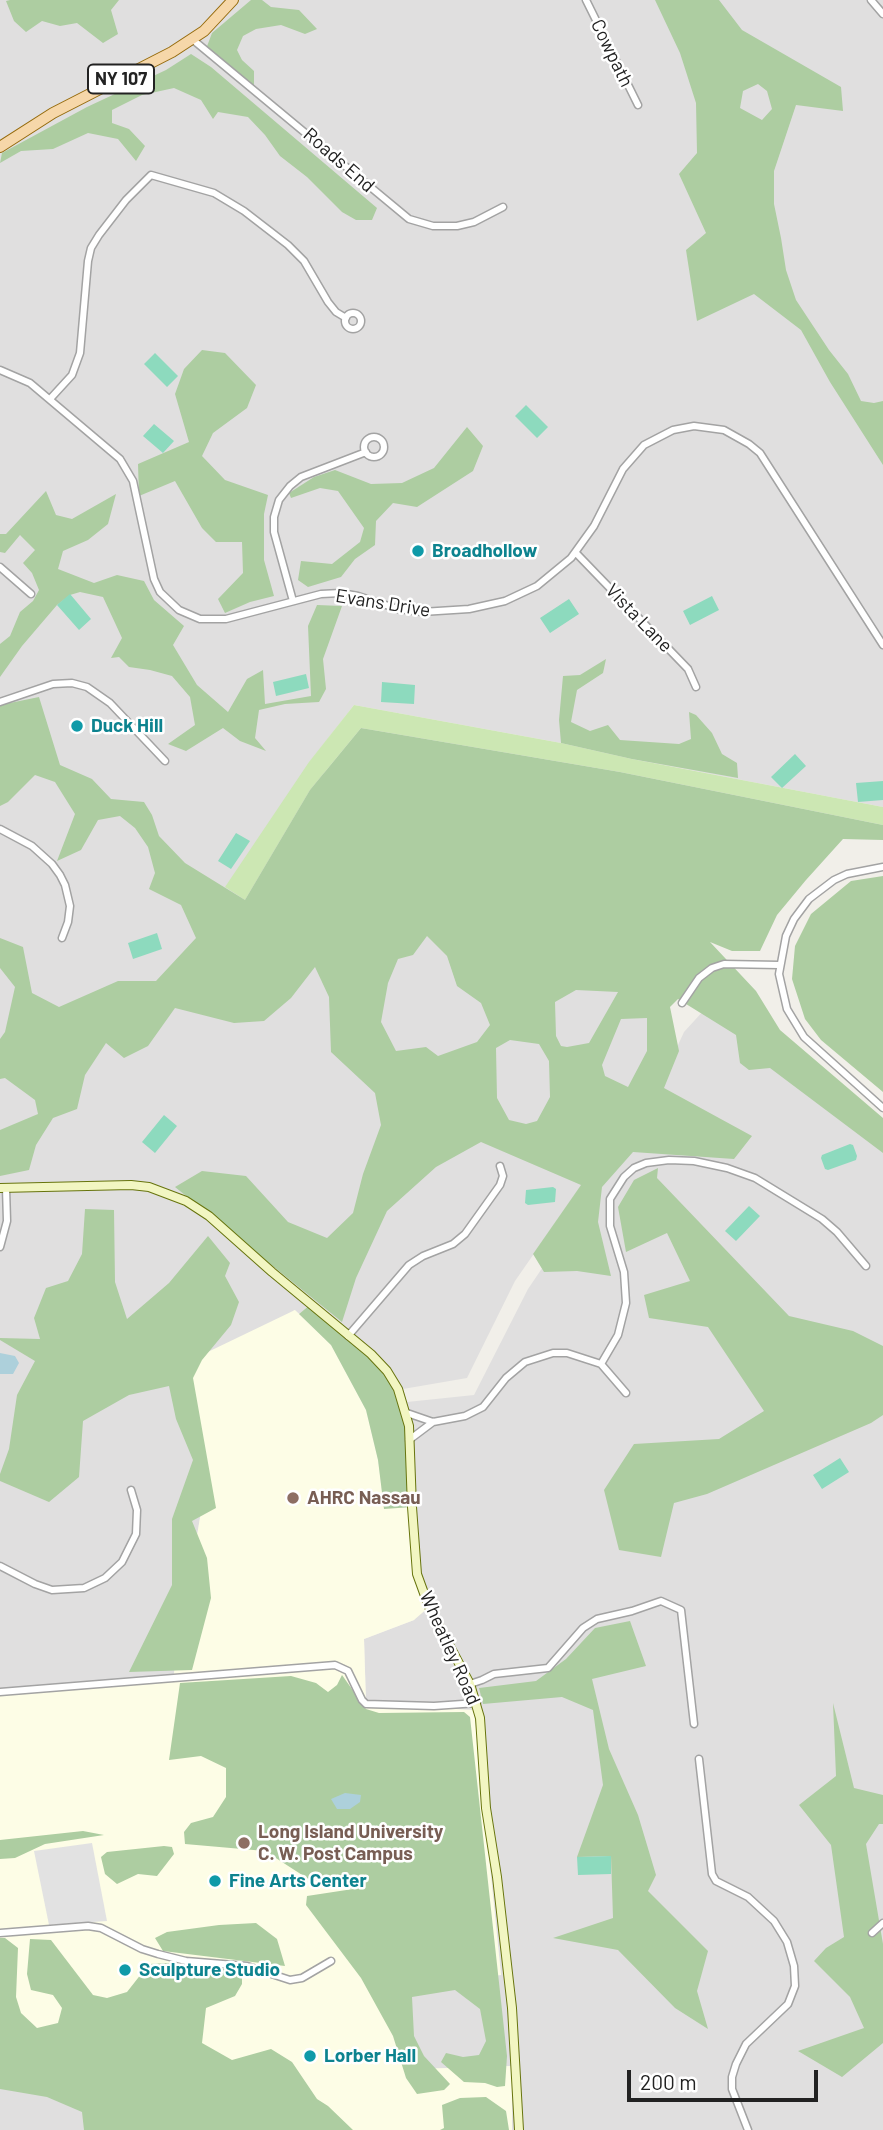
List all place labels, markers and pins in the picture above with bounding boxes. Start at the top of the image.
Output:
place label: Broadhollow [432,540,537,562]
marker: Broadhollow [410,543,426,559]
place label: Duck Hill [91,715,163,737]
marker: Duck Hill [69,718,85,734]
place label: AHRC Nassau [307,1487,421,1509]
marker: AHRC Nassau [285,1490,301,1506]
place label: Long Island University C. W. Post Campus [258,1821,443,1865]
marker: Long Island University C. W. Post Campus [236,1835,252,1851]
place label: Fine Arts Center [229,1870,367,1892]
marker: Fine Arts Center [207,1873,223,1889]
place label: Sculpture Studio [139,1959,280,1981]
marker: Sculpture Studio [117,1962,133,1978]
place label: Lorber Hall [324,2045,416,2067]
marker: Lorber Hall [302,2048,318,2064]

